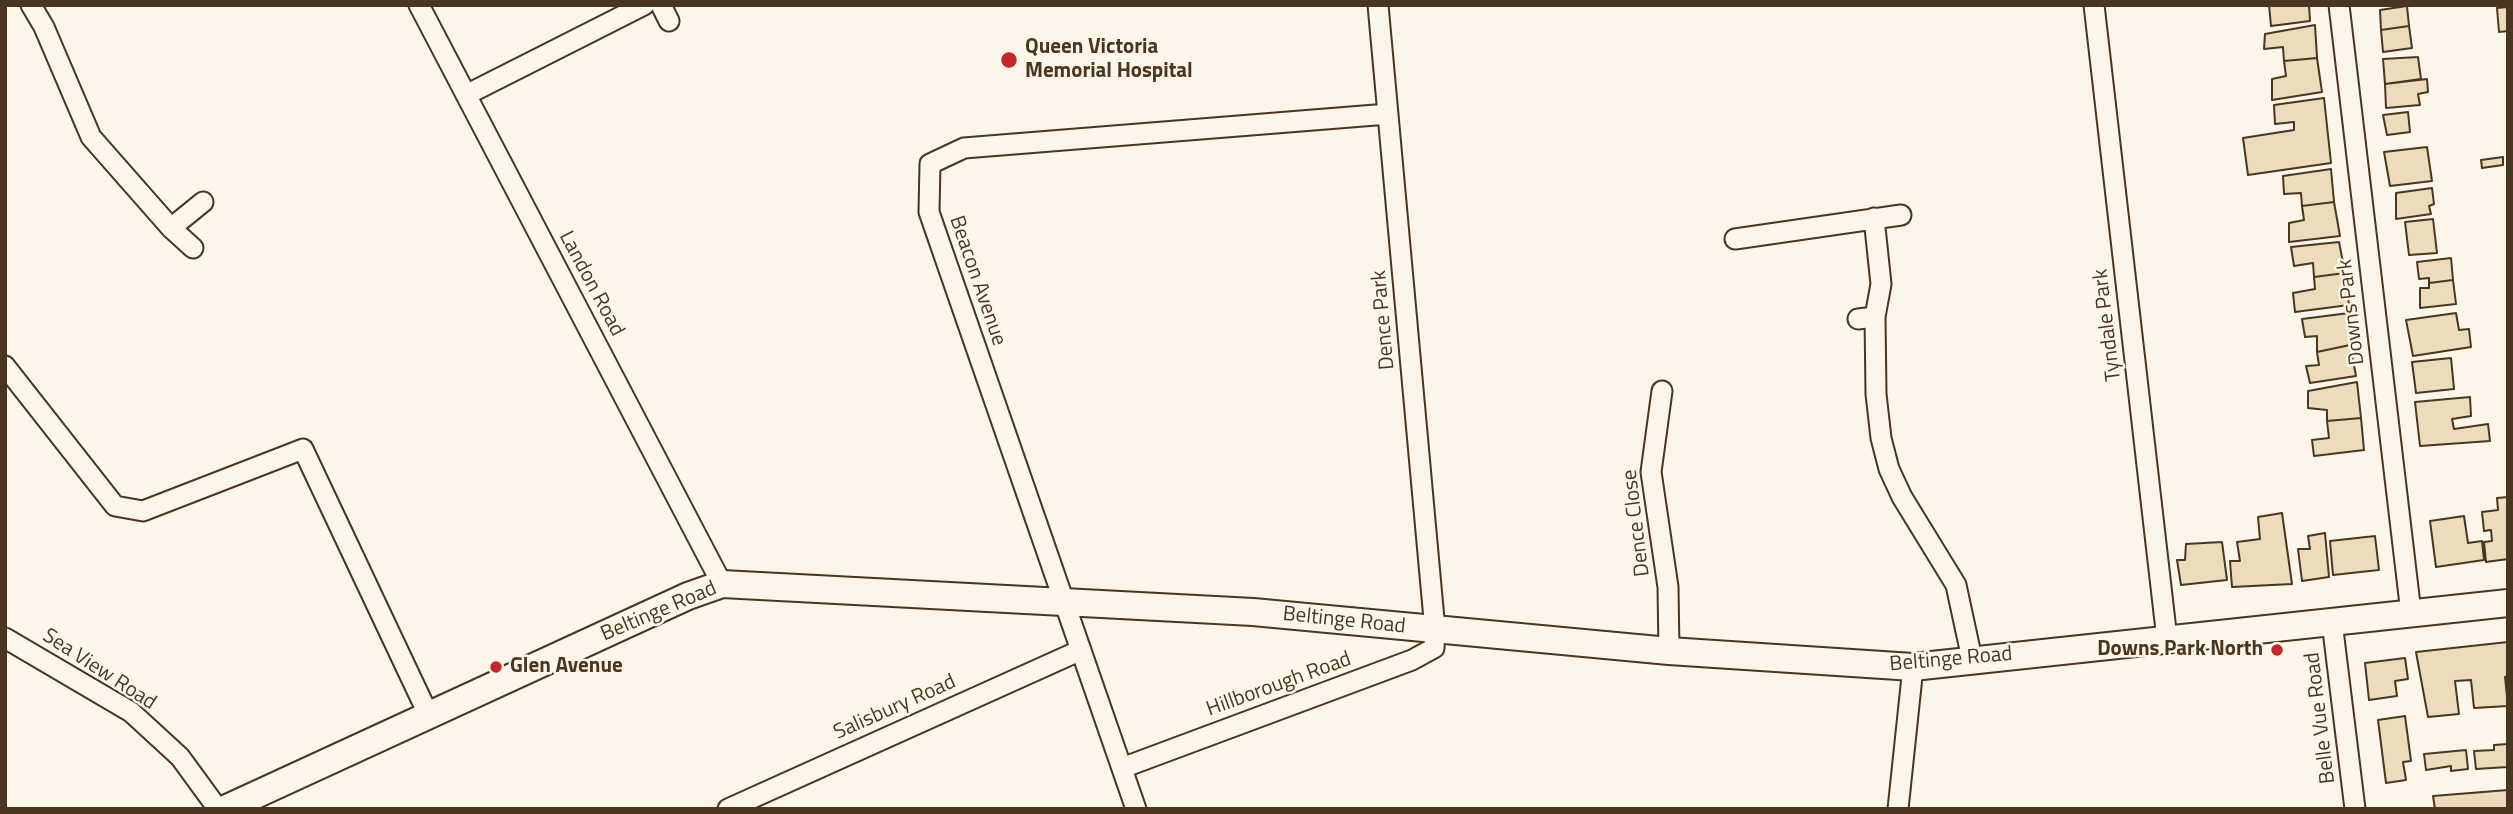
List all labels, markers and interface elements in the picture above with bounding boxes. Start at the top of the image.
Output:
place label: Queen Victoria Memorial Hospital [1025,35,1193,85]
marker: Queen Victoria Memorial Hospital [999,50,1019,70]
street label: Beacon Avenue [943,213,1011,349]
street label: Landon Road [553,227,629,341]
street label: Downs Park [2333,258,2371,366]
street label: Tyndale Park [2089,267,2127,383]
street label: Dence Park [1367,269,1401,371]
street label: Dence Close [1618,468,1656,578]
street label: Beltinge Road [597,576,721,648]
street label: Beltinge Road [1281,602,1407,640]
street label: Sea View Road [37,624,161,716]
place label: Downs Park North [2097,637,2263,663]
street label: Beltinge Road [1889,642,2013,678]
marker: Downs Park North [2269,642,2285,658]
street label: Hillborough Road [1203,647,1355,723]
street label: Belle Vue Road [2300,651,2342,785]
place label: Glen Avenue [510,654,623,680]
marker: Glen Avenue [488,659,504,675]
street label: Salisbury Road [830,670,960,746]

